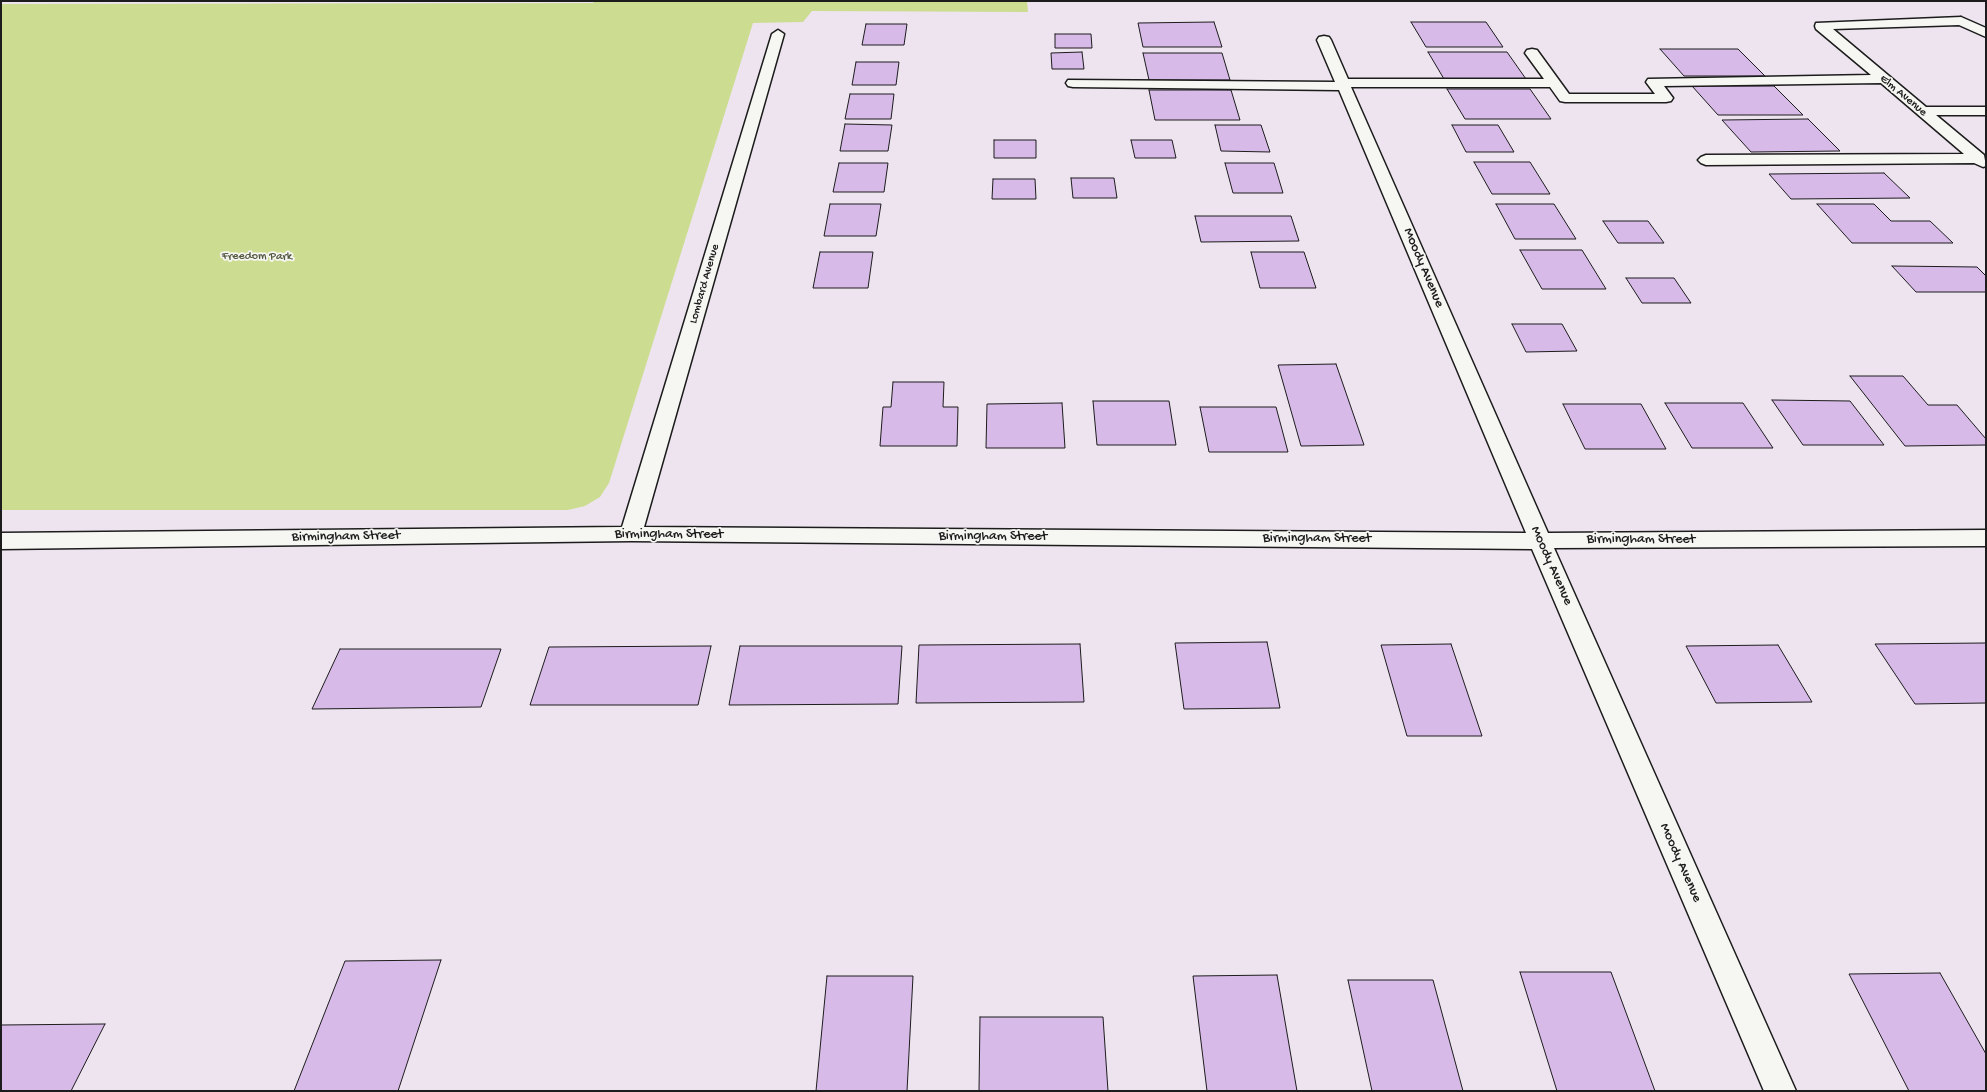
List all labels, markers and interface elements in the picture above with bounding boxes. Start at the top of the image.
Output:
street label: Elm Avenue [1876,72,1930,120]
street label: Moody Avenue [1399,226,1447,310]
street label: Lombard Avenue [687,242,723,326]
park label: Freedom Park [222,250,292,264]
street label: Moody Avenue [1526,524,1576,608]
street label: Birmingham Street [615,527,723,543]
street label: Birmingham Street [292,528,400,546]
street label: Birmingham Street [939,529,1047,545]
street label: Birmingham Street [1263,531,1371,547]
street label: Birmingham Street [1587,532,1695,548]
street label: Moody Avenue [1655,821,1705,905]

